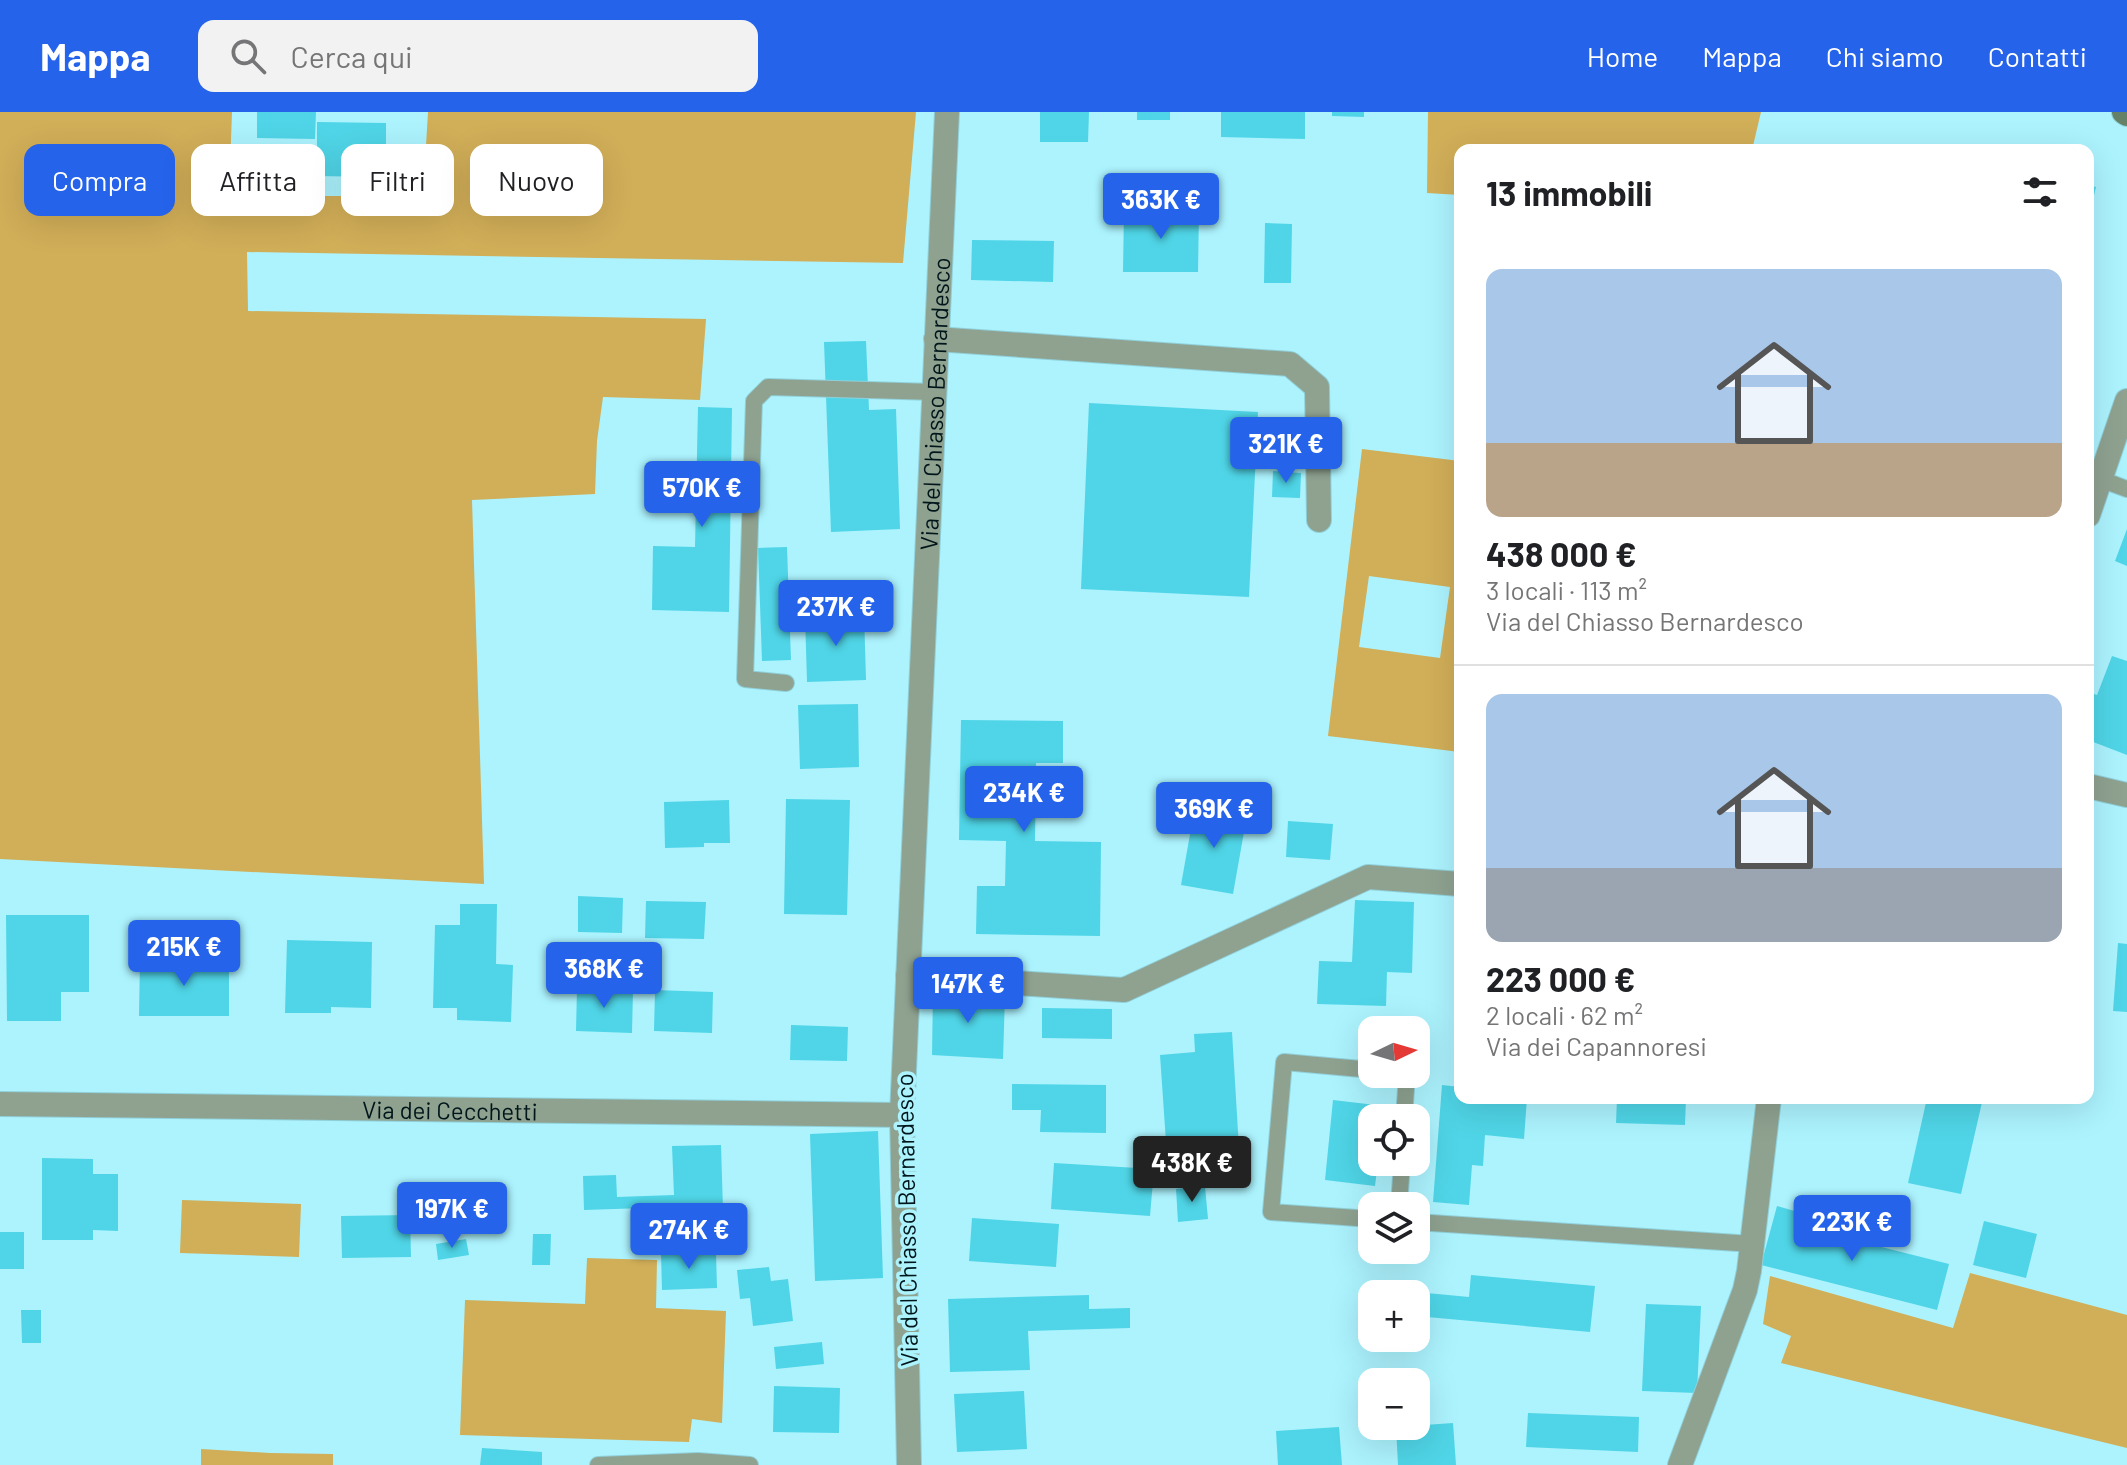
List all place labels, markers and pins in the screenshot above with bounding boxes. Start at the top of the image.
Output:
pin: 363K € [1096,173,1226,241]
pin: 321K € [1221,417,1351,485]
pin: 570K € [637,461,767,529]
pin: 237K € [771,580,901,648]
pin: 234K € [959,766,1089,834]
pin: 369K € [1149,782,1279,850]
pin: 215K € [119,920,249,988]
pin: 368K € [539,942,669,1010]
pin: 147K € [903,957,1033,1025]
pin: 438K € [1127,1136,1257,1204]
pin: 197K € [387,1182,517,1250]
pin: 223K € [1787,1195,1917,1263]
pin: 274K € [624,1203,754,1271]

